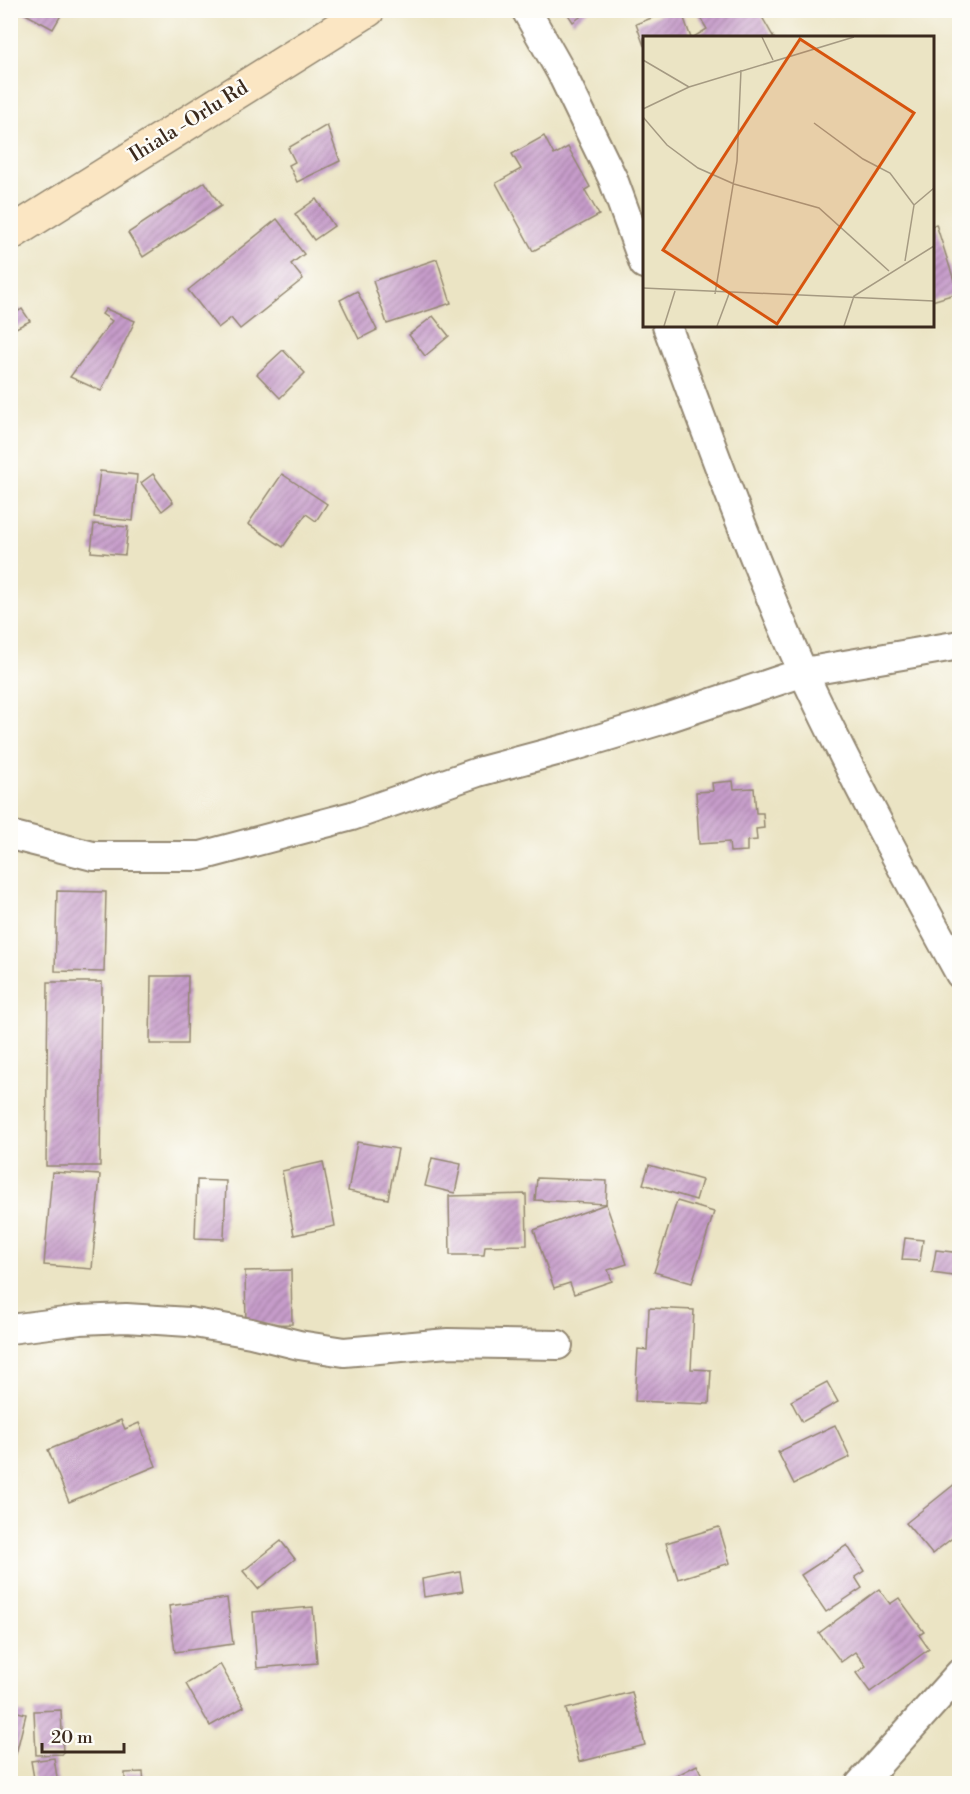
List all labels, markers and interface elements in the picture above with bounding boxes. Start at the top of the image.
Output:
inset map [643,36,934,327]
street label: Ihiala -Orlu Rd [125,75,254,168]
scale bar [42,1716,124,1754]
text: 20 m [51,1726,93,1749]

